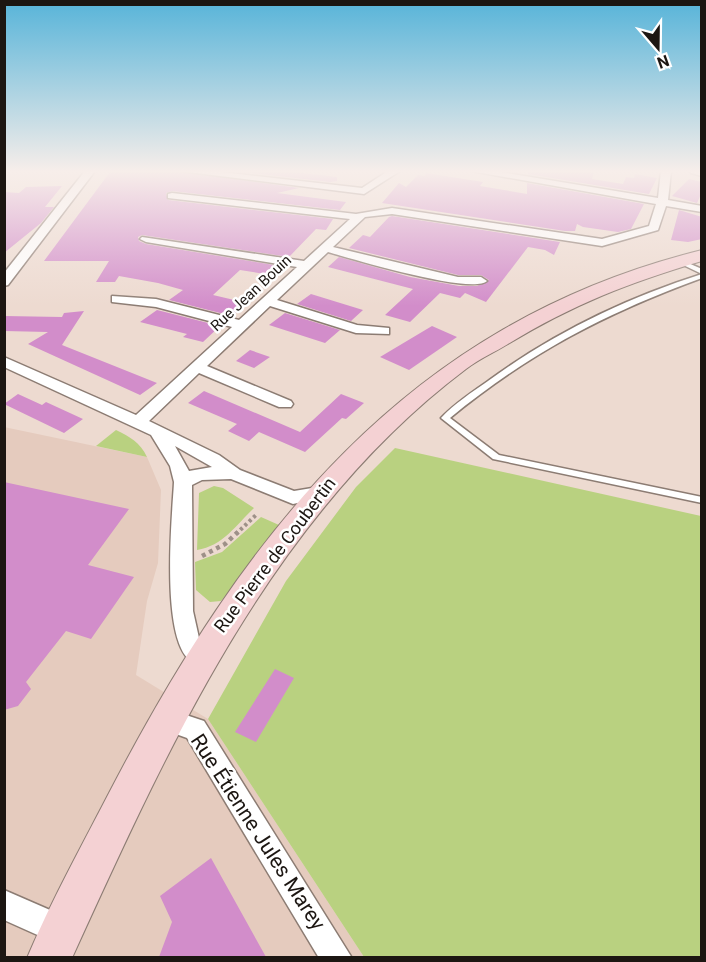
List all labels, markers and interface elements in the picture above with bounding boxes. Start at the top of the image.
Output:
north arrow [628,18,688,78]
text: N [654,51,672,72]
street label: Rue Jean Bouin [207,251,295,335]
street label: Rue Pierre de Coubertin [209,473,340,636]
street label: Rue Étienne Jules Marey [186,730,330,934]

